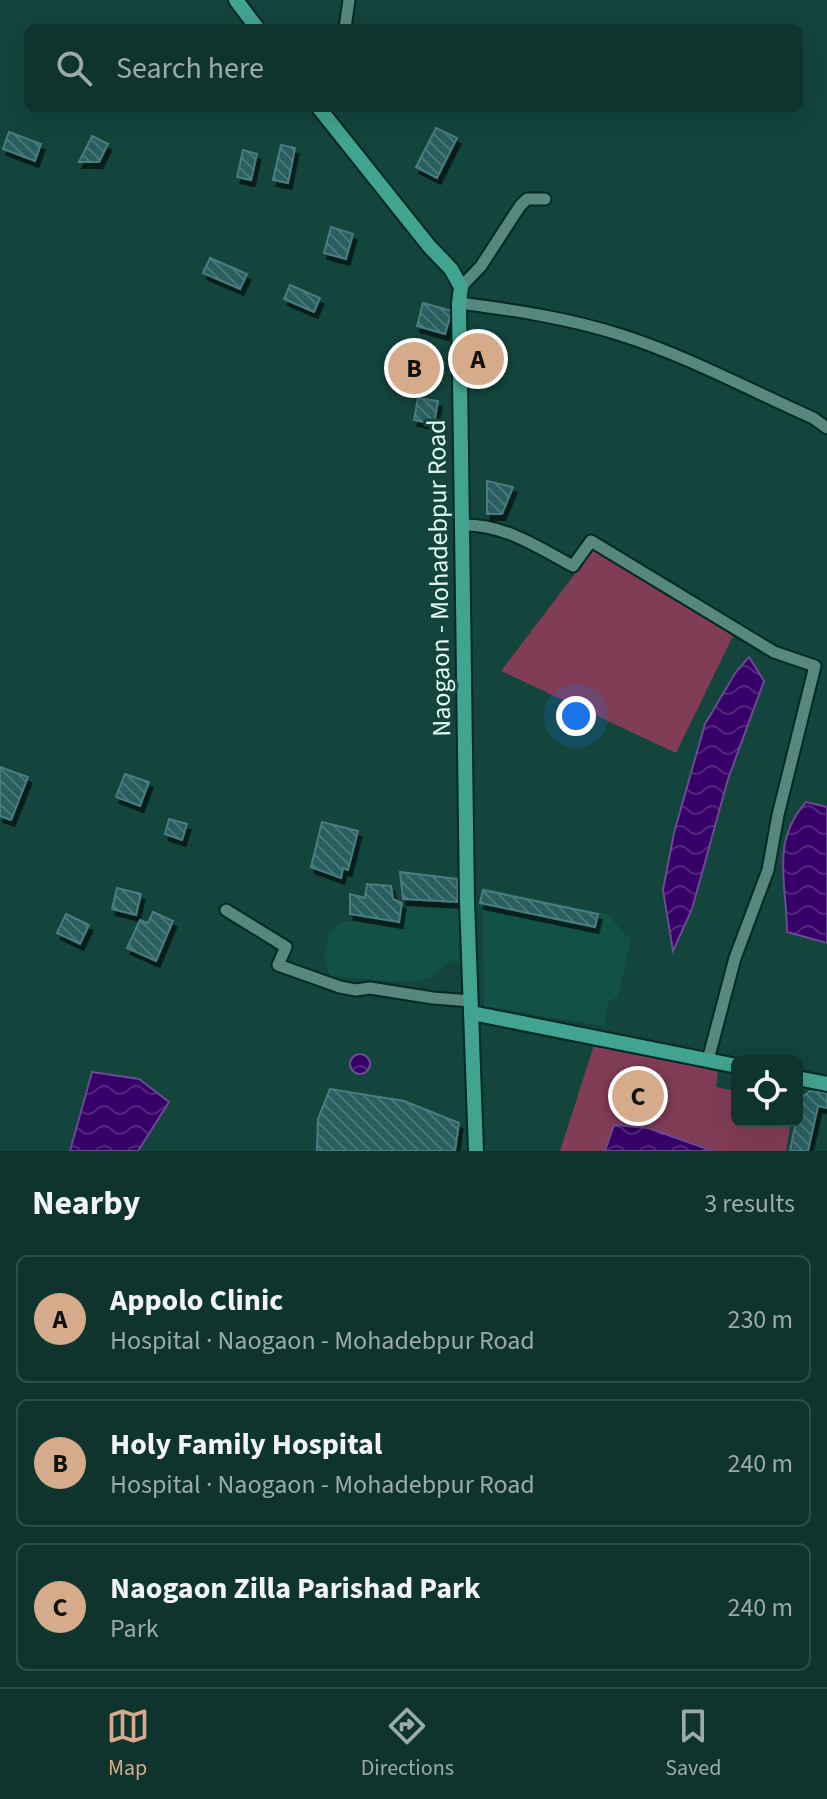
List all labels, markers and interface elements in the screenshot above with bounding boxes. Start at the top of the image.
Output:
search box [24,24,803,112]
icon: search [52,46,96,90]
text: Search here [116,47,264,90]
pin: A [452,329,504,389]
pin: B [388,338,440,398]
street label: Naogaon - Mohadebpur Road [418,419,460,737]
your location [556,696,596,736]
map controls [731,1055,803,1127]
button: locate [731,1055,803,1127]
pin: C [612,1066,664,1126]
text: Nearby [32,1179,140,1228]
text: 3 results [704,1185,795,1222]
text: Appolo Clinic [110,1279,283,1322]
text: A [53,1301,67,1338]
text: 230 m [727,1301,793,1338]
text: Hospital · Naogaon - Mohadebpur Road [110,1322,535,1359]
text: Holy Family Hospital [110,1423,382,1466]
text: B [52,1445,68,1482]
text: 240 m [727,1445,793,1482]
text: Hospital · Naogaon - Mohadebpur Road [110,1466,535,1503]
text: Naogaon Zilla Parishad Park [110,1567,480,1610]
text: C [52,1589,68,1626]
text: 240 m [727,1589,793,1626]
text: Park [110,1610,159,1647]
tab: Map [106,1704,150,1784]
tab: Directions [361,1704,454,1784]
tab: Saved [665,1704,721,1784]

